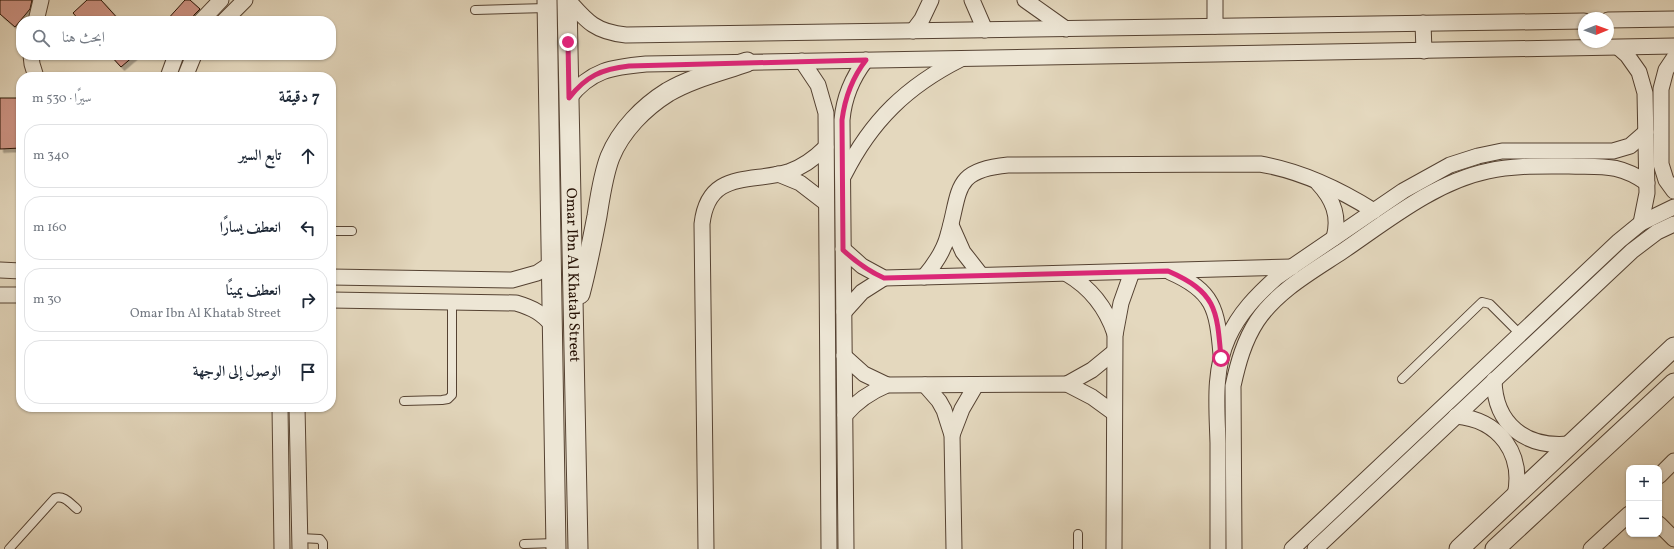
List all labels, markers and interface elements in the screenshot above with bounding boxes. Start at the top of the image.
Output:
north arrow [1578,12,1614,48]
search box [16,16,336,60]
icon: search [30,27,52,49]
text: ابحث هنا [62,28,105,49]
route end [559,33,577,51]
text: 7 دقيقة [279,86,320,109]
text: سيرًا · 530 m [32,90,92,108]
icon: ahead [297,145,319,167]
text: تابع السير [239,146,281,167]
text: 340 m [33,147,69,165]
street label: Omar Ibn Al Khatab Street [560,188,585,362]
icon: left [297,217,319,239]
text: انعطف يسارًا [220,218,281,239]
text: 160 m [33,219,67,237]
text: انعطف يمينًا [226,281,281,302]
icon: right [297,289,319,311]
text: 30 m [33,291,61,309]
text: Omar Ibn Al Khatab Street [130,305,281,323]
route start [1212,349,1230,367]
icon: arrive [297,361,319,383]
text: الوصول إلى الوجهة [193,362,281,383]
map controls [1626,465,1662,537]
button: + [1626,465,1662,501]
button: − [1626,501,1662,537]

